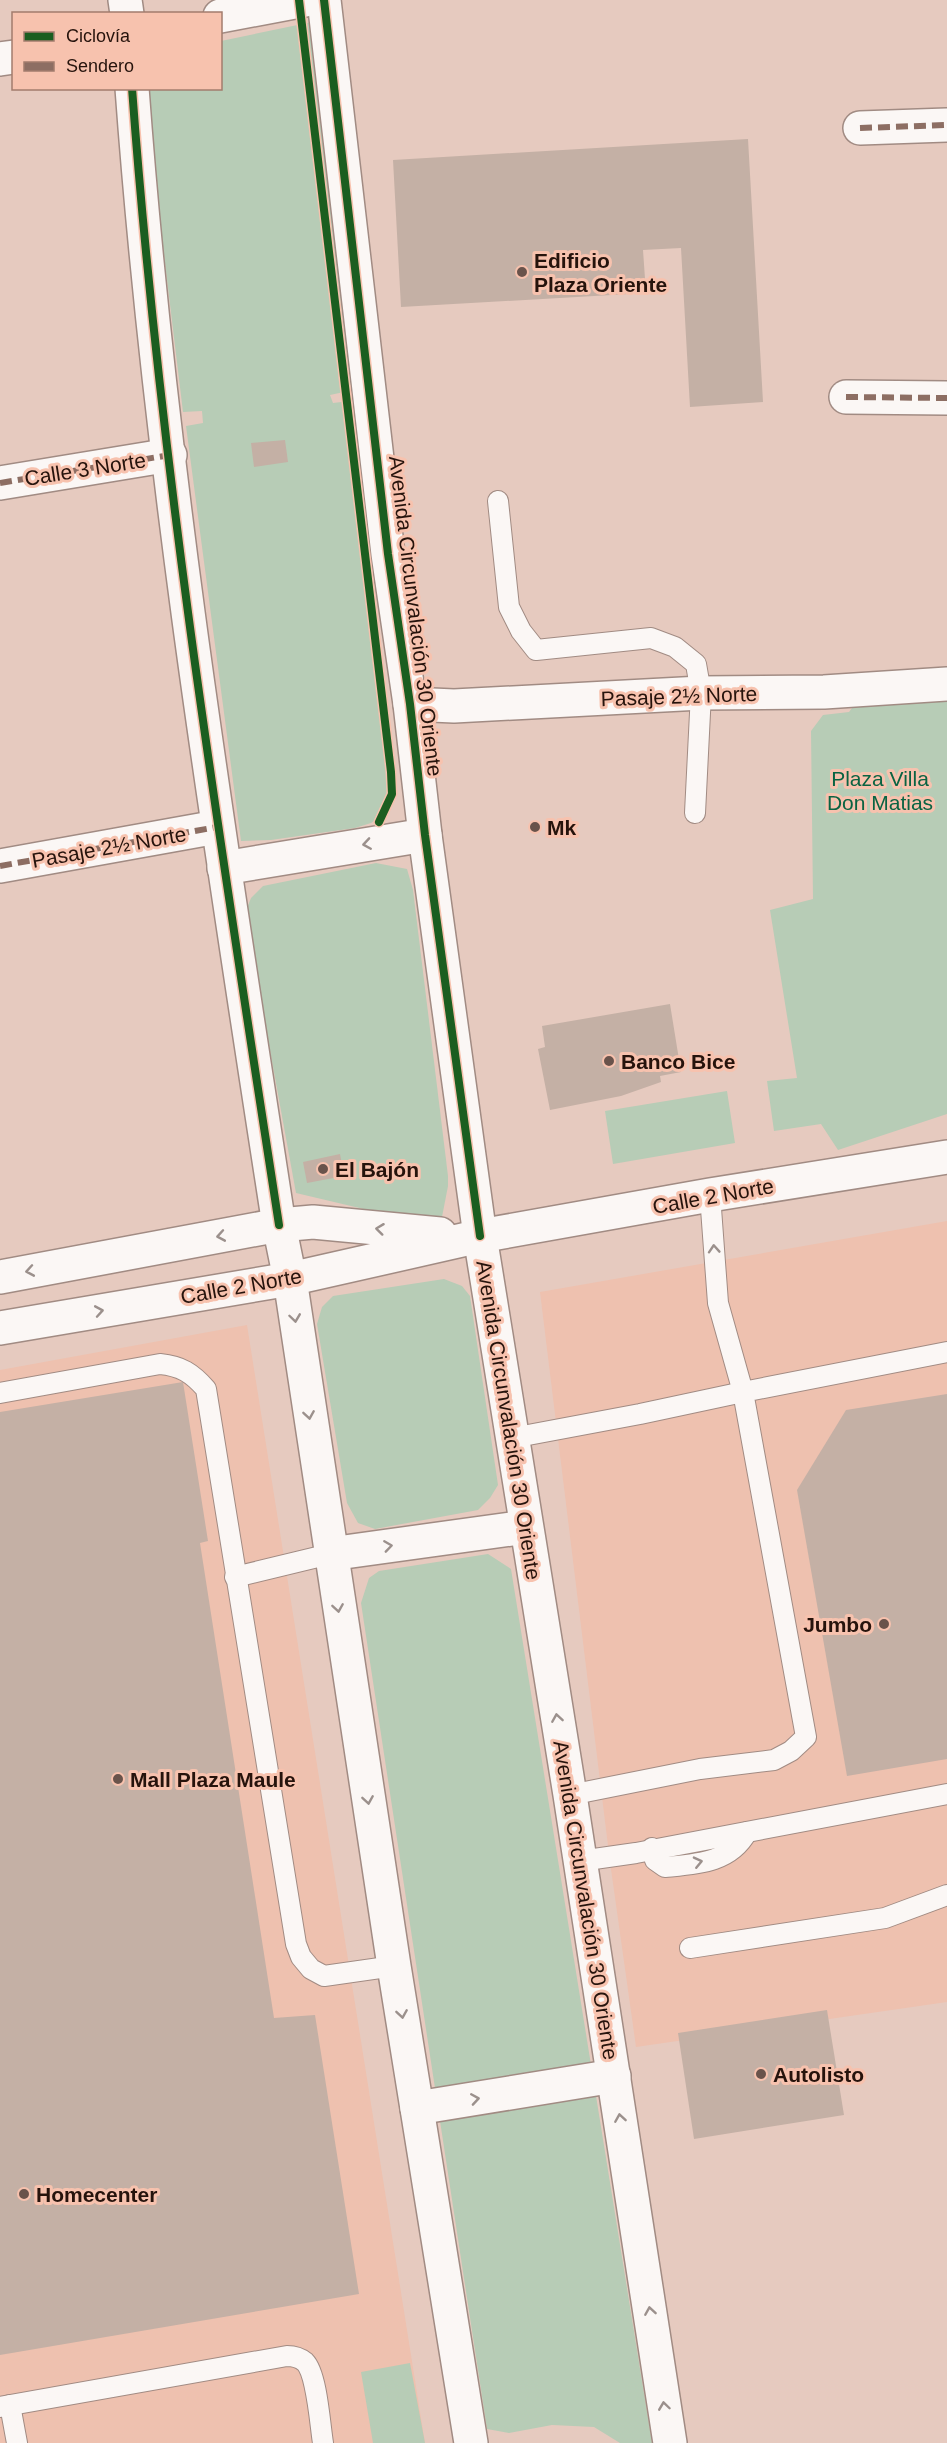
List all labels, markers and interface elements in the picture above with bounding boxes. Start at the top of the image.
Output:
legend [12,12,222,90]
text: Ciclovía [66,26,131,46]
text: Sendero [66,56,134,76]
place label: Edificio Plaza Oriente [534,249,667,296]
marker: Edificio Plaza Oriente [515,265,529,279]
street label: Calle 3 Norte [23,448,147,490]
street label: Avenida Circunvalación 30 Oriente [385,454,447,778]
street label: Pasaje 2½ Norte [600,682,758,710]
park label: Plaza Villa Don Matias [827,767,933,814]
place label: Mk [547,816,576,839]
marker: Mk [528,820,542,834]
street label: Pasaje 2½ Norte [30,822,188,872]
one-way arrow [362,838,372,850]
place label: Banco Bice [621,1050,735,1073]
marker: Banco Bice [602,1054,616,1068]
place label: El Bajón [335,1158,419,1181]
marker: El Bajón [316,1162,330,1176]
street label: Calle 2 Norte [651,1174,775,1218]
one-way arrow [375,1223,385,1236]
one-way arrow [217,1229,227,1242]
one-way arrow [707,1245,720,1254]
street label: Avenida Circunvalación 30 Oriente [472,1259,546,1581]
one-way arrow [25,1264,35,1277]
street label: Calle 2 Norte [179,1264,303,1308]
one-way arrow [94,1305,104,1318]
one-way arrow [288,1313,301,1322]
one-way arrow [302,1410,314,1420]
one-way arrow [383,1541,393,1553]
one-way arrow [332,1603,344,1612]
place label: Jumbo [803,1613,872,1636]
marker: Jumbo [877,1617,891,1631]
one-way arrow [551,1713,564,1723]
street label: Avenida Circunvalación 30 Oriente [549,1739,623,2061]
place label: Mall Plaza Maule [130,1768,296,1791]
marker: Mall Plaza Maule [111,1772,125,1786]
one-way arrow [362,1796,374,1805]
one-way arrow [693,1857,703,1870]
one-way arrow [395,2009,407,2018]
place label: Autolisto [773,2063,864,2086]
marker: Autolisto [754,2067,768,2081]
one-way arrow [469,2093,479,2106]
one-way arrow [614,2113,627,2123]
place label: Homecenter [36,2183,157,2206]
marker: Homecenter [17,2187,31,2201]
one-way arrow [644,2306,656,2315]
one-way arrow [659,2401,671,2410]

